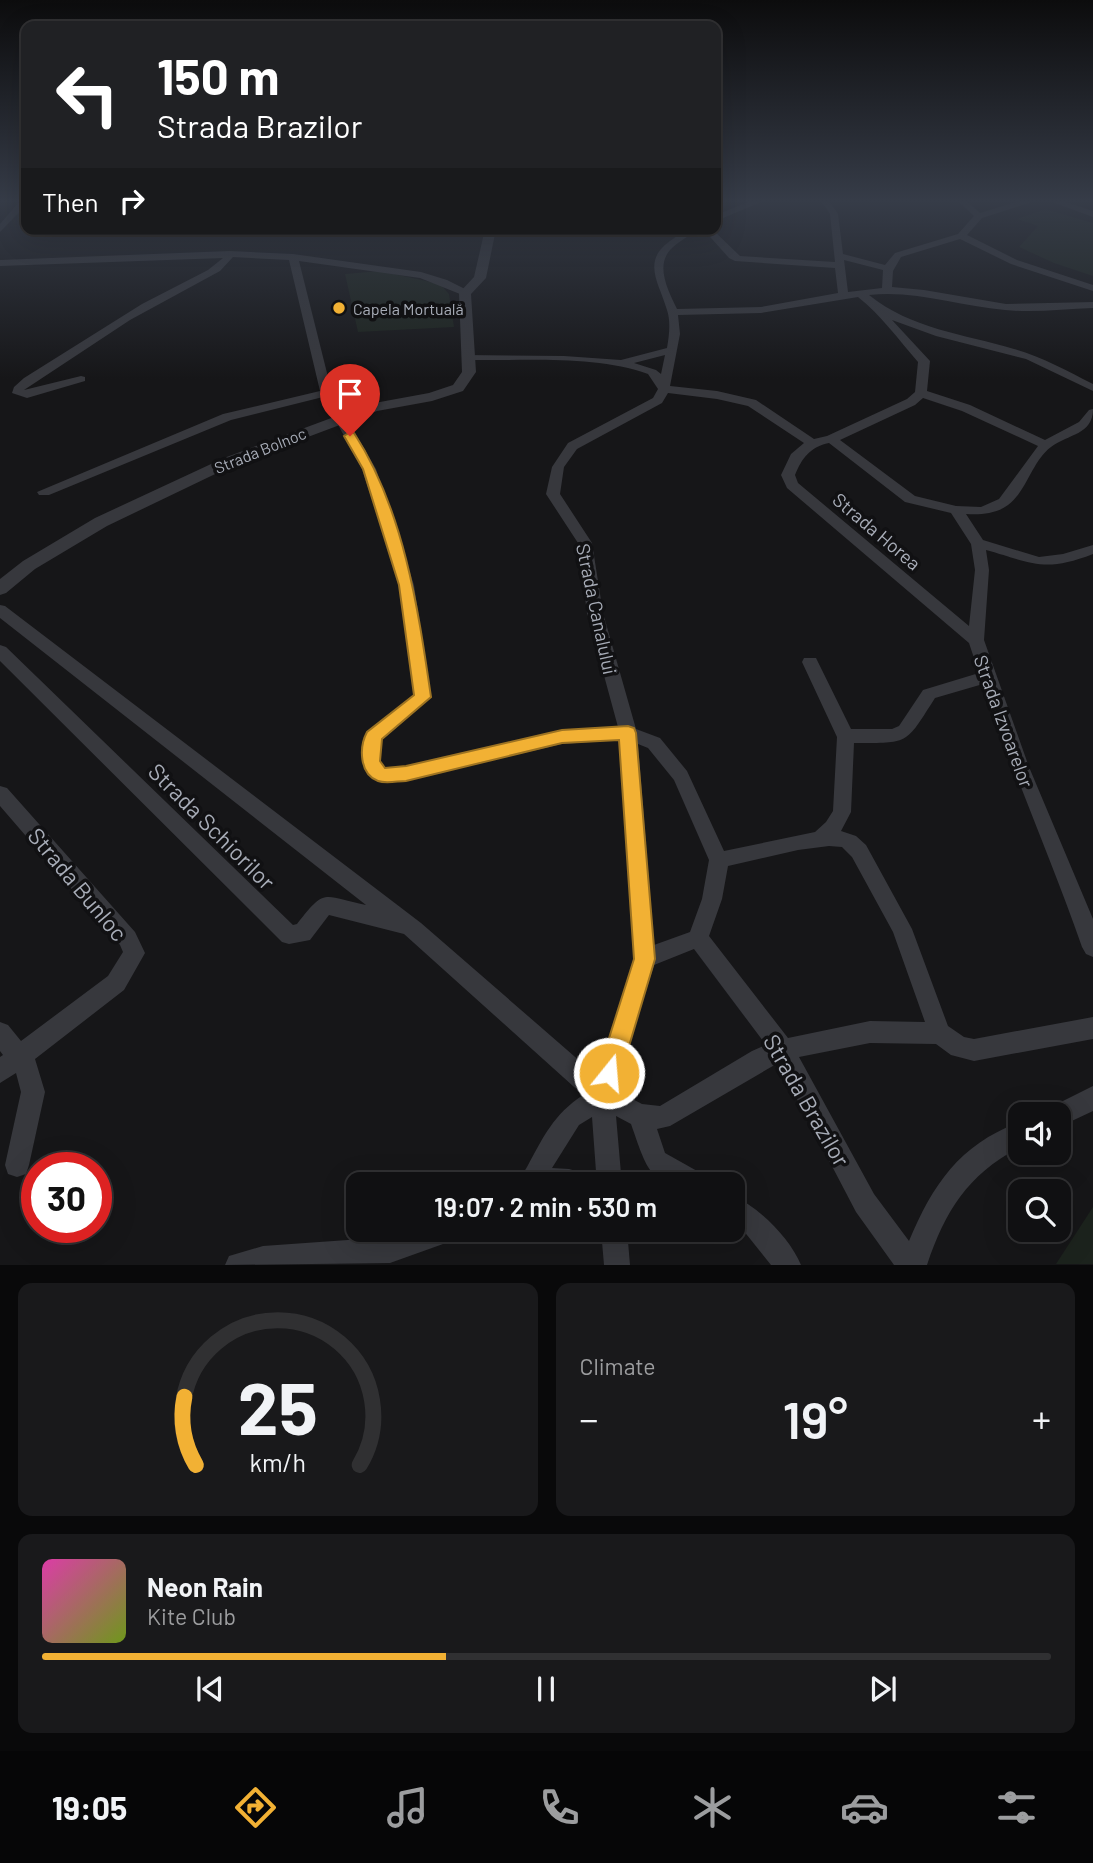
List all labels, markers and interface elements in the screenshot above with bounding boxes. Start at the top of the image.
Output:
text: 150 m [157,46,279,105]
icon: left [42,49,133,140]
text: Strada Brazilor [157,106,362,144]
icon: right [113,182,151,220]
text: Then [42,186,99,217]
place label: Capela Mortuală [353,299,464,318]
marker: Capela Mortuală [331,300,347,316]
pin [320,364,380,436]
icon: arrive [331,375,369,413]
street label: Strada Bolnoc [211,423,309,477]
street label: Strada Horea [828,488,926,574]
street label: Strada Canalului [572,541,622,677]
street label: Strada Izvoarelor [969,652,1039,790]
street label: Strada Schiorilor [143,757,282,896]
street label: Strada Bunloc [22,822,134,946]
street label: Strada Brazilor [758,1029,856,1171]
position arrow [572,1036,646,1110]
map controls [1008,1102,1071,1242]
button: sound [1008,1102,1071,1165]
speed limit sign: 30 [21,1152,112,1243]
button: search [1008,1179,1071,1242]
text: 19:07 · 2 min · 530 m [434,1191,657,1222]
text: Climate [580,1352,656,1380]
text: 25 [238,1363,318,1451]
text: 19° [783,1387,848,1449]
text: − [580,1395,599,1441]
text: + [1032,1395,1051,1441]
text: km/h [249,1447,306,1477]
text: Neon Rain [147,1571,263,1602]
text: Kite Club [147,1602,236,1630]
icon: previous [191,1670,229,1708]
icon: pause [527,1670,565,1708]
icon: next [864,1670,902,1708]
icon: directions [231,1783,280,1832]
icon: music [383,1783,432,1832]
icon: phone [535,1783,584,1832]
icon: climate [688,1783,737,1832]
icon: car [840,1783,889,1832]
icon: filters [992,1783,1041,1832]
text: 19:05 [52,1788,127,1826]

